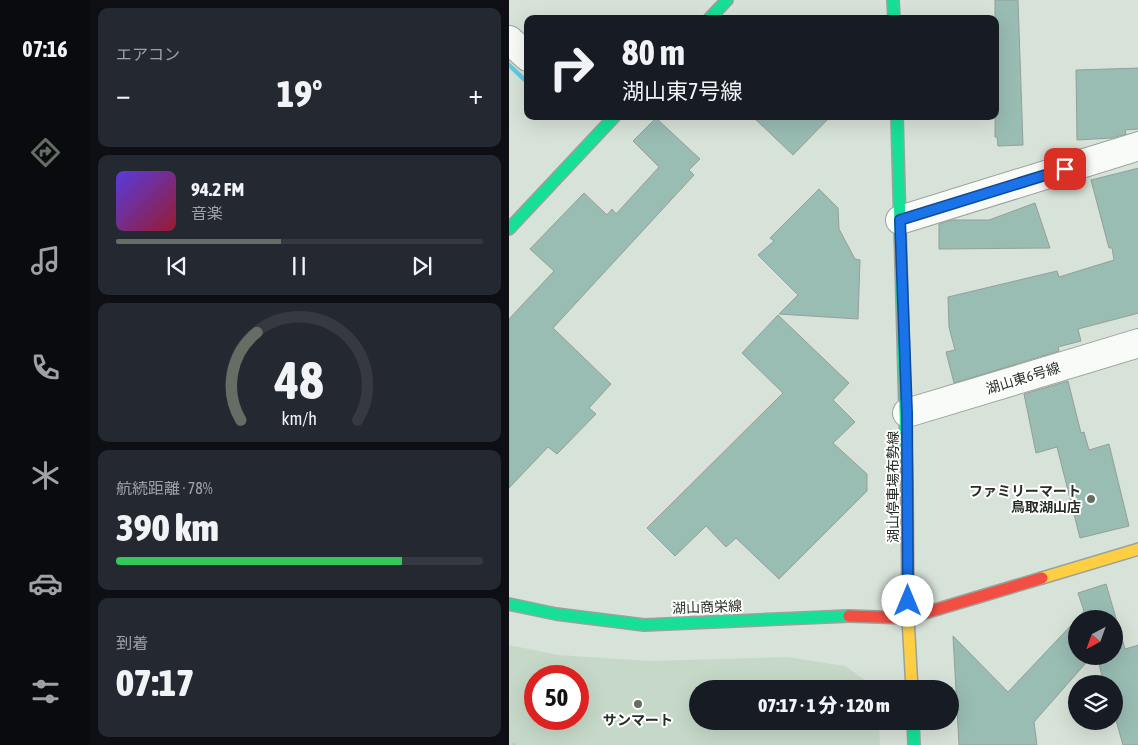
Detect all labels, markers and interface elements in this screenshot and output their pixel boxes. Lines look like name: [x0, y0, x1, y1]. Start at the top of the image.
text: 80 m: [622, 32, 685, 72]
icon: right: [539, 35, 604, 100]
text: 07:16: [22, 36, 68, 62]
text: エアコン: [116, 45, 180, 63]
text: 19°: [276, 72, 323, 115]
text: −: [116, 78, 131, 110]
text: +: [468, 78, 483, 110]
text: 湖山東7号線: [622, 78, 742, 104]
icon: directions: [28, 135, 63, 170]
pin: [1044, 148, 1086, 190]
icon: arrive: [1051, 155, 1079, 183]
text: 94.2 FM: [191, 178, 244, 200]
text: 音楽: [191, 204, 223, 222]
icon: music: [28, 243, 63, 278]
icon: previous: [163, 252, 191, 280]
icon: pause: [285, 252, 313, 280]
icon: next: [408, 252, 436, 280]
icon: phone: [28, 350, 63, 385]
text: 48: [274, 350, 324, 410]
street label: 湖山東6号線: [984, 359, 1062, 397]
text: km/h: [282, 408, 317, 429]
street label: 湖山停車場布勢線: [885, 431, 901, 543]
icon: climate: [28, 458, 63, 493]
text: 航続距離 · 78%: [116, 479, 213, 497]
place label: ファミリーマート 鳥取湖山店: [969, 483, 1081, 515]
marker: ファミリーマート 鳥取湖山店: [1085, 493, 1097, 505]
text: 390 km: [116, 506, 219, 549]
icon: car: [28, 566, 63, 601]
position arrow: [881, 574, 933, 626]
street label: 湖山商栄線: [672, 598, 742, 616]
north arrow: [1068, 610, 1123, 665]
map controls: [1068, 610, 1123, 730]
text: 到着: [116, 634, 148, 652]
text: 07:17: [116, 661, 194, 704]
speed limit sign: 50: [524, 665, 589, 730]
icon: filters: [28, 674, 63, 709]
button: layers: [1068, 675, 1123, 730]
text: 07:17 · 1 分 · 120 m: [758, 694, 890, 716]
marker: サンマート: [632, 698, 644, 710]
place label: サンマート: [603, 712, 673, 728]

